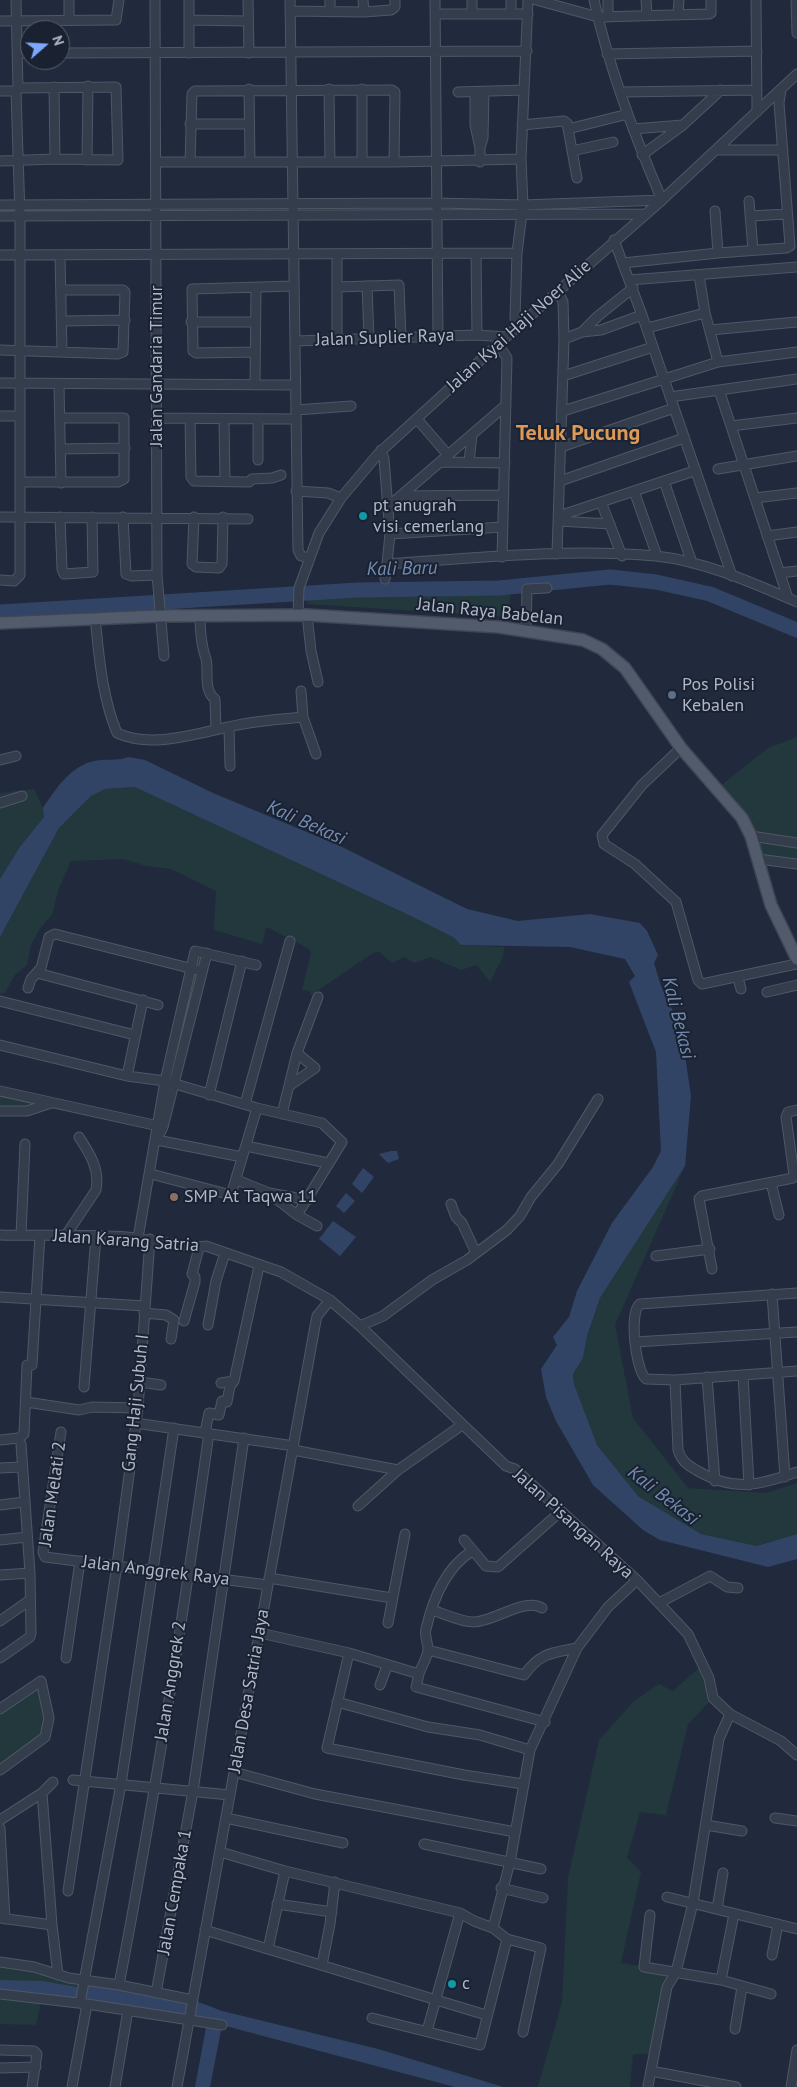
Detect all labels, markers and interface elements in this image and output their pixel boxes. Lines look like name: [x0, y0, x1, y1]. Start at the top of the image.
north arrow: [20, 20, 70, 70]
text: N: [48, 33, 68, 48]
street label: Jalan Kyai Haji Noer Alie: [442, 255, 596, 397]
street label: Jalan Gandaria Timur: [146, 285, 168, 447]
street label: Jalan Suplier Raya: [315, 325, 455, 351]
district label: Teluk Pucung: [516, 421, 640, 447]
place label: pt anugrah visi cemerlang: [373, 495, 484, 538]
marker: pt anugrah visi cemerlang: [357, 510, 369, 522]
water label: Kali Baru: [367, 557, 437, 581]
street label: Jalan Raya Babelan: [416, 594, 564, 630]
place label: Pos Polisi Kebalen: [682, 674, 755, 716]
marker: Pos Polisi Kebalen: [666, 689, 678, 701]
water label: Kali Bekasi: [263, 796, 349, 850]
water label: Kali Bekasi: [657, 974, 699, 1062]
place label: SMP At Taqwa 11: [184, 1186, 317, 1208]
marker: SMP At Taqwa 11: [168, 1191, 180, 1203]
street label: Jalan Karang Satria: [52, 1225, 200, 1257]
street label: Gang Haji Subuh I: [118, 1333, 154, 1473]
street label: Jalan Melati 2: [35, 1440, 71, 1548]
water label: Kali Bekasi: [623, 1461, 703, 1531]
street label: Jalan Pisangan Raya: [508, 1464, 638, 1584]
street label: Jalan Anggrek Raya: [81, 1551, 231, 1591]
street label: Jalan Desa Satria Jaya: [224, 1607, 274, 1775]
street label: Jalan Anggrek 2: [151, 1619, 191, 1743]
street label: Jalan Cempaka 1: [153, 1827, 197, 1957]
place label: c: [462, 1973, 470, 1995]
marker: c: [446, 1978, 458, 1990]

